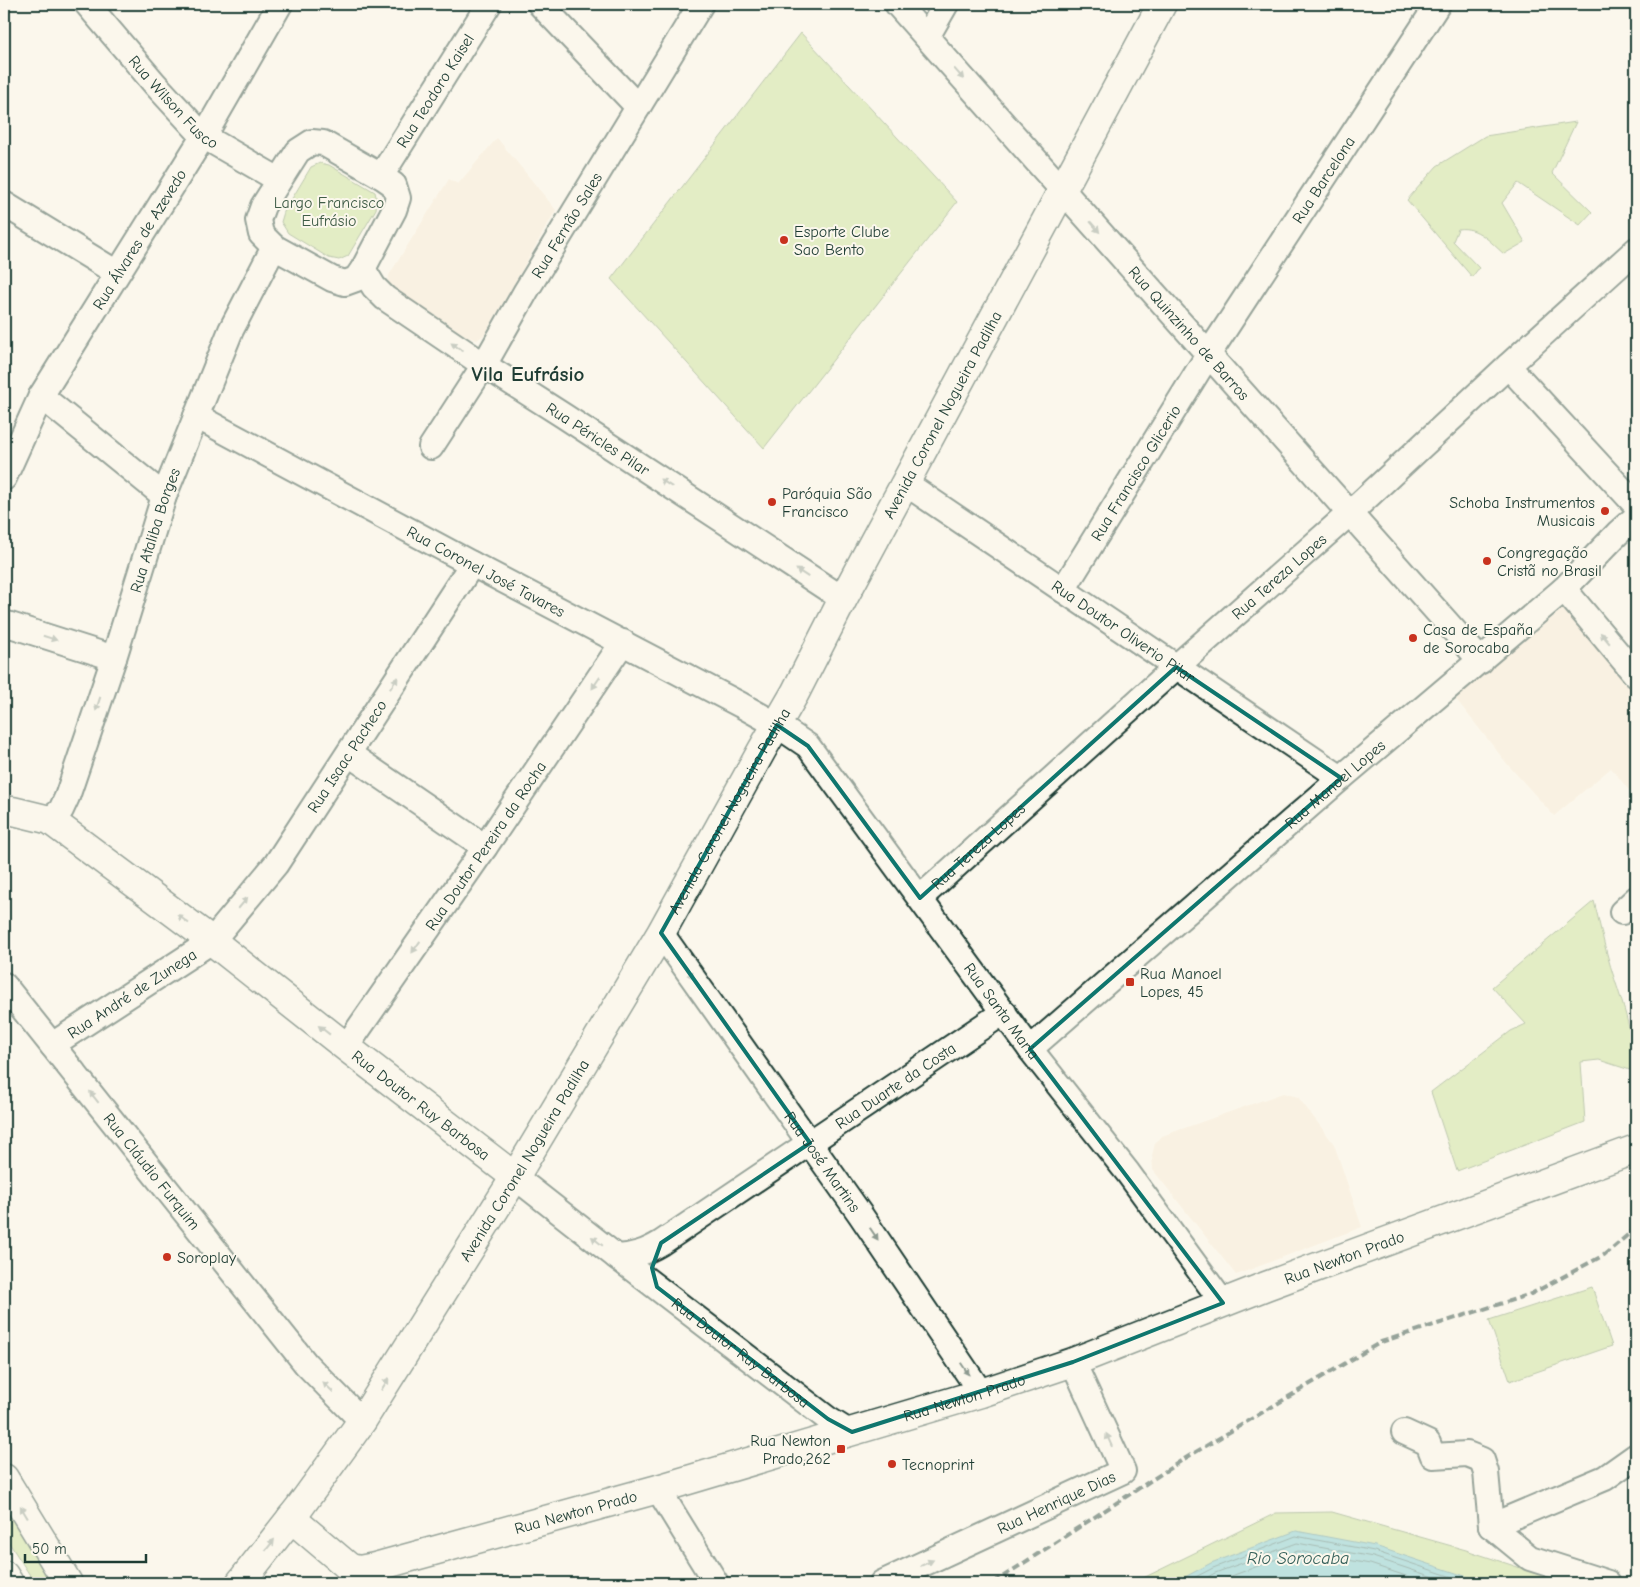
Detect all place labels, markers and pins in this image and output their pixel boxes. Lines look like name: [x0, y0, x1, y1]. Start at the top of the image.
place label: Esporte Clube Sao Bento: [794, 223, 889, 259]
marker: Esporte Clube Sao Bento: [778, 234, 790, 246]
place label: Paróquia São Francisco: [782, 485, 872, 521]
place label: Schoba Instrumentos Musicais: [1449, 494, 1595, 530]
marker: Paróquia São Francisco: [766, 496, 778, 508]
marker: Schoba Instrumentos Musicais: [1599, 505, 1611, 517]
place label: Congregação Cristã no Brasil: [1497, 544, 1602, 580]
marker: Congregação Cristã no Brasil: [1481, 555, 1493, 567]
place label: Casa de España de Sorocaba: [1423, 621, 1533, 657]
marker: Casa de España de Sorocaba: [1407, 632, 1419, 644]
place label: Rua Manoel Lopes, 45: [1140, 965, 1222, 1001]
marker: Rua Manoel Lopes, 45: [1124, 976, 1136, 988]
place label: Soroplay: [177, 1249, 237, 1267]
marker: Soroplay: [161, 1251, 173, 1263]
place label: Rua Newton Prado,262: [750, 1432, 831, 1468]
marker: Rua Newton Prado,262: [835, 1443, 847, 1455]
place label: Tecnoprint: [902, 1456, 974, 1474]
marker: Tecnoprint: [886, 1458, 898, 1470]

